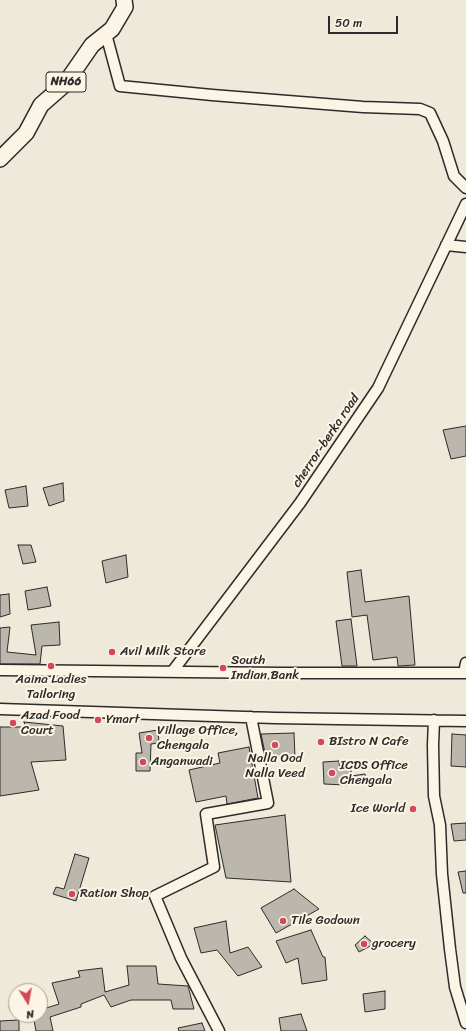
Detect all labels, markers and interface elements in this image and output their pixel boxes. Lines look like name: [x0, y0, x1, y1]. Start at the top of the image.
scale bar: [330, 8, 400, 34]
text: 50 m: [335, 12, 362, 34]
road number: NH66: [46, 72, 86, 92]
street label: cherror-berka road: [289, 391, 363, 491]
place label: Avil Milk Store: [120, 644, 206, 660]
marker: Avil Milk Store: [107, 647, 117, 657]
place label: South Indian Bank: [231, 653, 299, 684]
marker: Aaina Ladies Tailoring: [46, 661, 56, 671]
marker: South Indian Bank: [218, 663, 228, 673]
place label: Aaina Ladies Tailoring: [16, 672, 86, 703]
place label: Azad Food Court: [21, 708, 80, 739]
place label: Ymart: [106, 712, 140, 728]
marker: Ymart: [93, 715, 103, 725]
marker: Azad Food Court: [8, 718, 18, 728]
place label: Village Office, Chengala: [157, 723, 239, 754]
marker: Village Office, Chengala: [144, 733, 154, 743]
place label: BIstro N Cafe: [329, 734, 409, 750]
marker: BIstro N Cafe: [316, 737, 326, 747]
marker: Nalla Ood Nalla Veed: [270, 740, 280, 750]
place label: Nalla Ood Nalla Veed: [245, 751, 305, 782]
place label: Anganwadi: [151, 754, 213, 770]
marker: Anganwadi: [138, 757, 148, 767]
place label: ICDS Office Chengala: [340, 758, 408, 789]
marker: ICDS Office Chengala: [327, 768, 337, 778]
place label: Ice World: [351, 801, 405, 817]
marker: Ice World: [408, 804, 418, 814]
place label: Ration Shop: [80, 886, 149, 902]
marker: Ration Shop: [67, 889, 77, 899]
place label: Tile Godown: [291, 913, 360, 929]
marker: Tile Godown: [278, 916, 288, 926]
place label: grocery: [372, 936, 416, 952]
marker: grocery: [359, 939, 369, 949]
north arrow: [8, 983, 48, 1023]
text: N: [25, 1004, 36, 1024]

